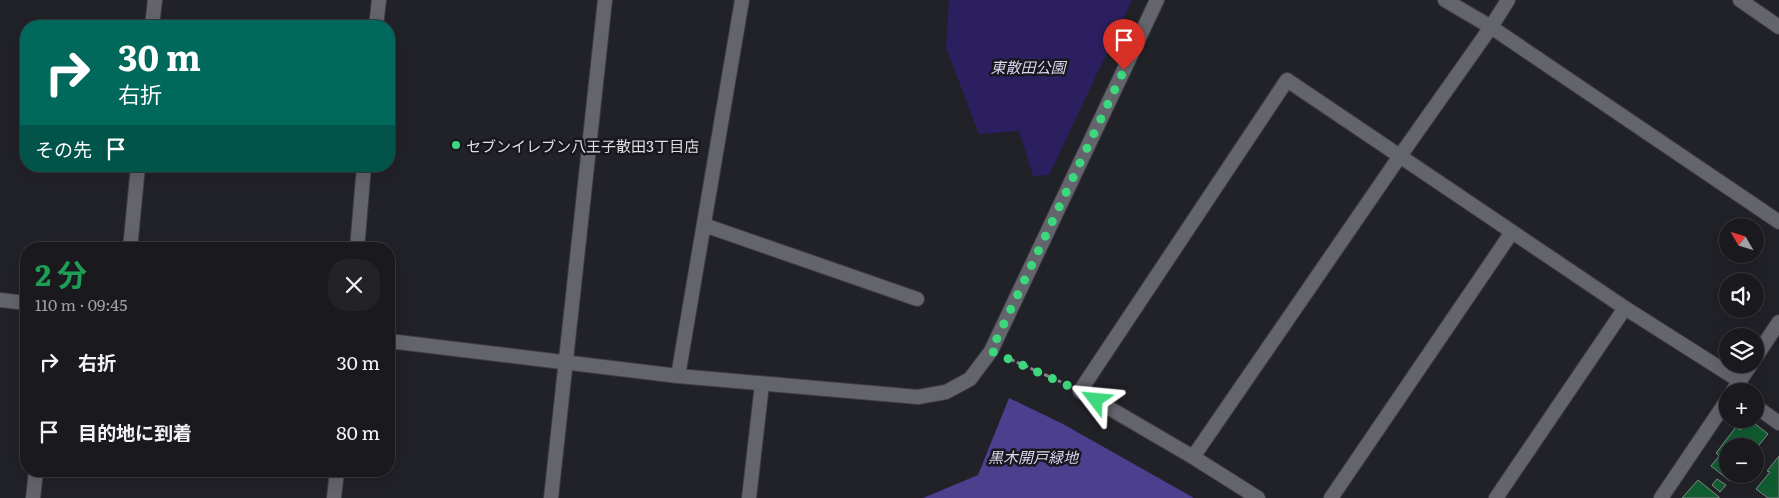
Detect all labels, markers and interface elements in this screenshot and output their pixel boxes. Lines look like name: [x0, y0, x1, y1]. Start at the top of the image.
pin: [1103, 19, 1145, 70]
icon: arrive: [1110, 26, 1138, 54]
text: 30 m: [118, 30, 201, 82]
icon: right: [35, 40, 100, 105]
park label: 東散田公園: [990, 55, 1067, 78]
text: 右折: [118, 77, 162, 110]
place label: セブンイレブン八王子散田3丁目店: [466, 134, 699, 157]
text: その先: [35, 135, 92, 163]
icon: arrive: [102, 135, 130, 163]
marker: セブンイレブン八王子散田3丁目店: [450, 139, 462, 151]
north arrow: [1719, 218, 1764, 262]
map controls: [1719, 218, 1764, 483]
text: 2 分: [35, 251, 87, 295]
button: close: [328, 259, 380, 311]
button: sound: [1719, 273, 1764, 318]
text: 110 m · 09:45: [35, 292, 127, 316]
button: layers: [1719, 328, 1764, 373]
icon: right: [35, 348, 63, 376]
text: 右折: [78, 348, 116, 376]
text: 30 m: [336, 348, 380, 376]
position arrow: [1069, 373, 1121, 425]
button: +: [1719, 383, 1764, 428]
icon: arrive: [35, 418, 63, 446]
text: 目的地に到着: [78, 418, 192, 446]
text: 80 m: [336, 418, 380, 446]
button: −: [1719, 438, 1764, 483]
park label: 黒木開戸緑地: [988, 445, 1080, 468]

